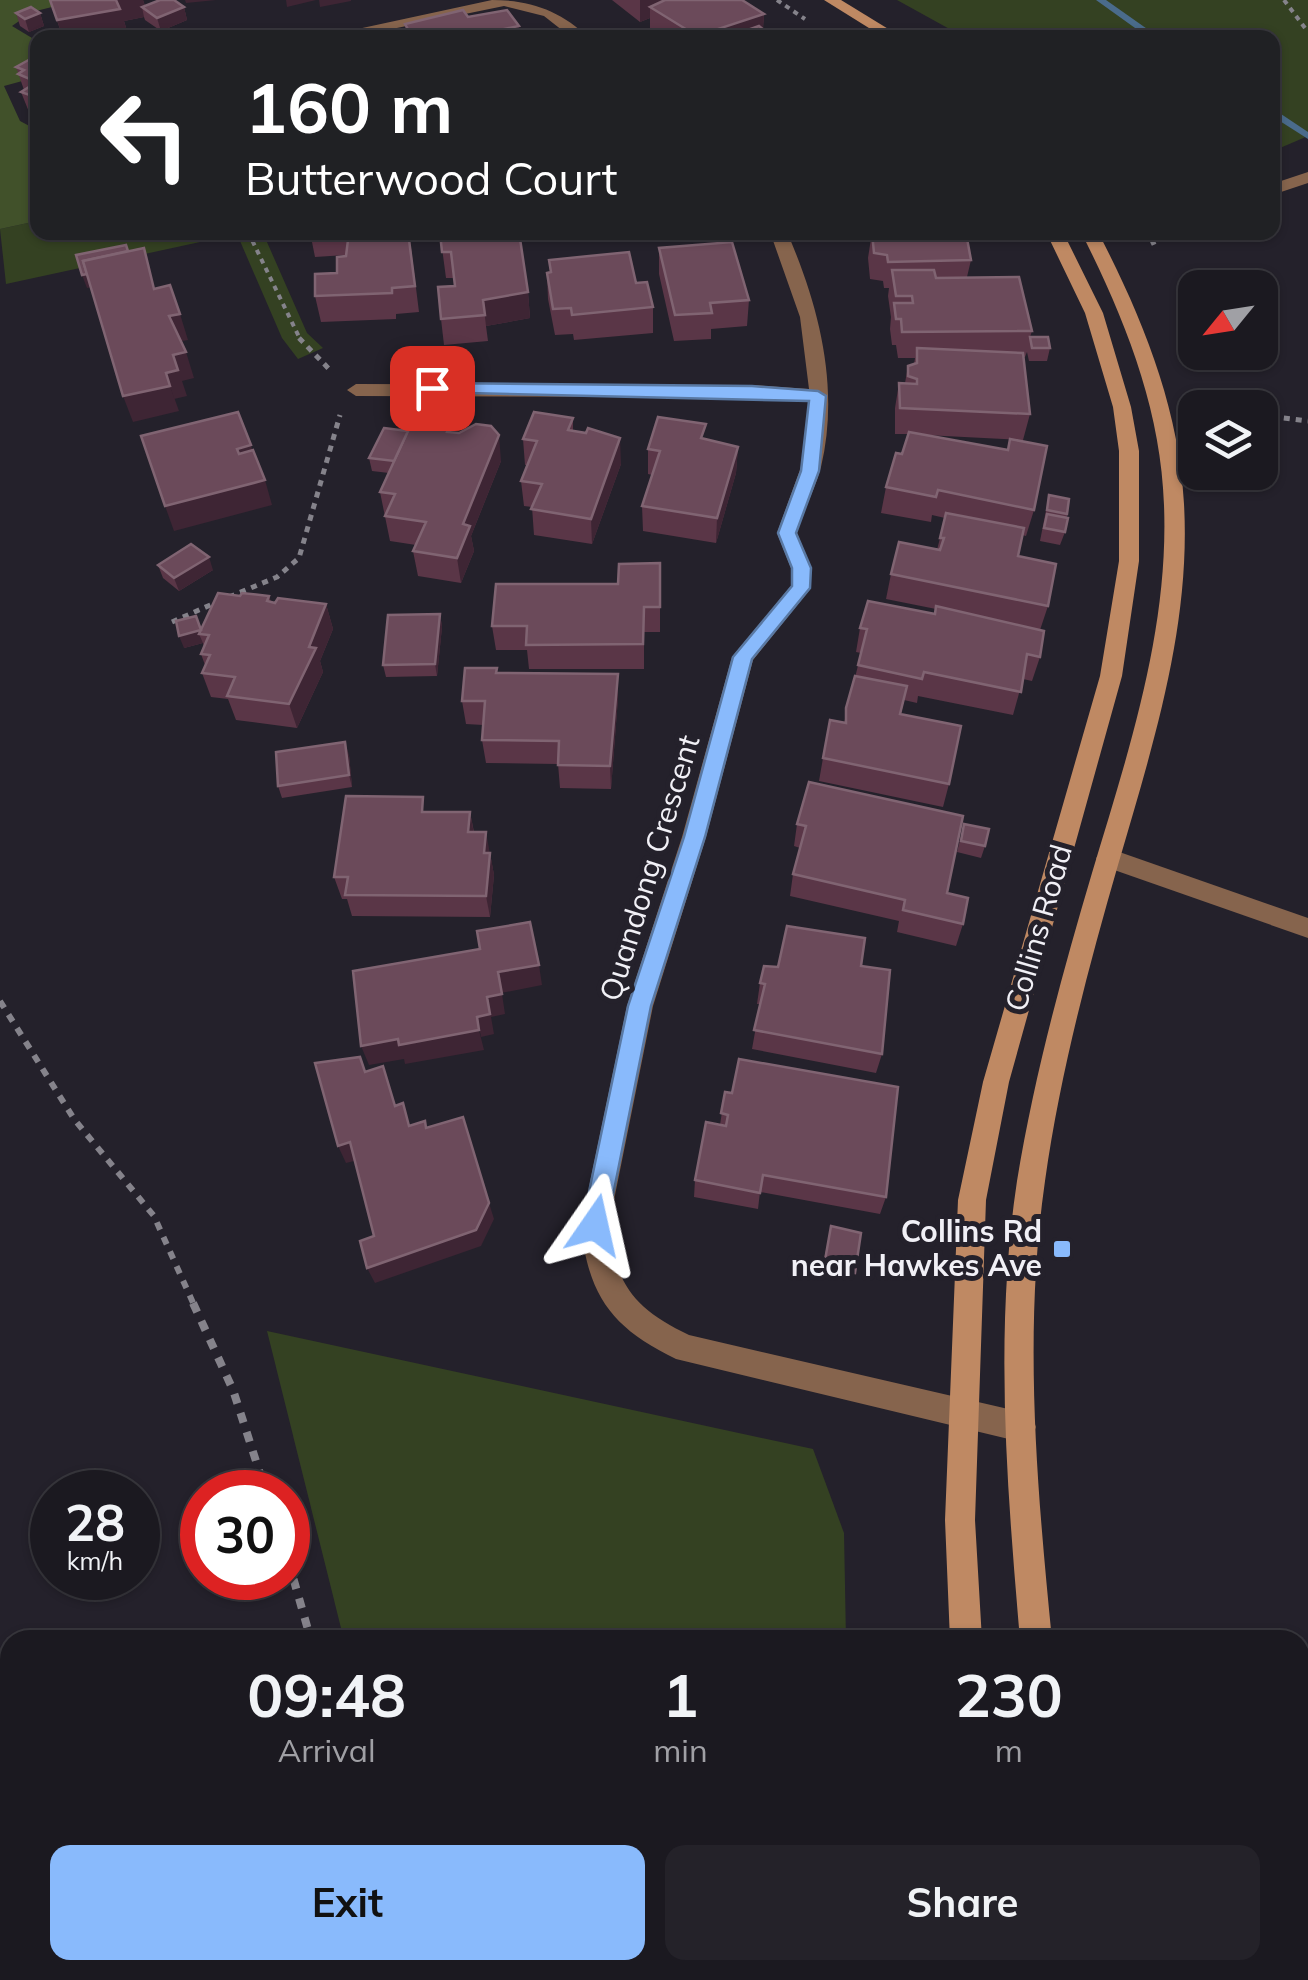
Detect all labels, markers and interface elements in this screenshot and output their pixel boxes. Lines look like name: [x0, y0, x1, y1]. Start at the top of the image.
text: 160 m: [245, 63, 453, 151]
icon: left: [80, 70, 210, 200]
text: Butterwood Court: [245, 150, 617, 206]
north arrow: [1178, 270, 1278, 370]
map controls: [1178, 270, 1278, 490]
pin: [390, 346, 475, 431]
icon: arrive: [405, 361, 460, 416]
button: layers: [1178, 390, 1278, 490]
street label: Quandong Crescent: [591, 730, 708, 1005]
street label: Collins Road: [996, 840, 1080, 1016]
position arrow: [543, 1173, 647, 1277]
place label: Collins Rd near Hawkes Ave: [791, 1212, 1042, 1284]
marker: Collins Rd near Hawkes Ave: [1051, 1238, 1073, 1260]
speed limit sign: 30: [180, 1470, 310, 1600]
text: 28: [65, 1491, 125, 1554]
text: km/h: [67, 1545, 123, 1576]
text: 09:48: [247, 1657, 406, 1732]
text: 1: [662, 1657, 698, 1732]
text: 230: [955, 1657, 1063, 1732]
text: Arrival: [278, 1730, 376, 1770]
text: min: [653, 1730, 708, 1770]
text: m: [995, 1730, 1023, 1770]
button: Exit: [50, 1845, 645, 1960]
button: Share: [665, 1845, 1260, 1960]

